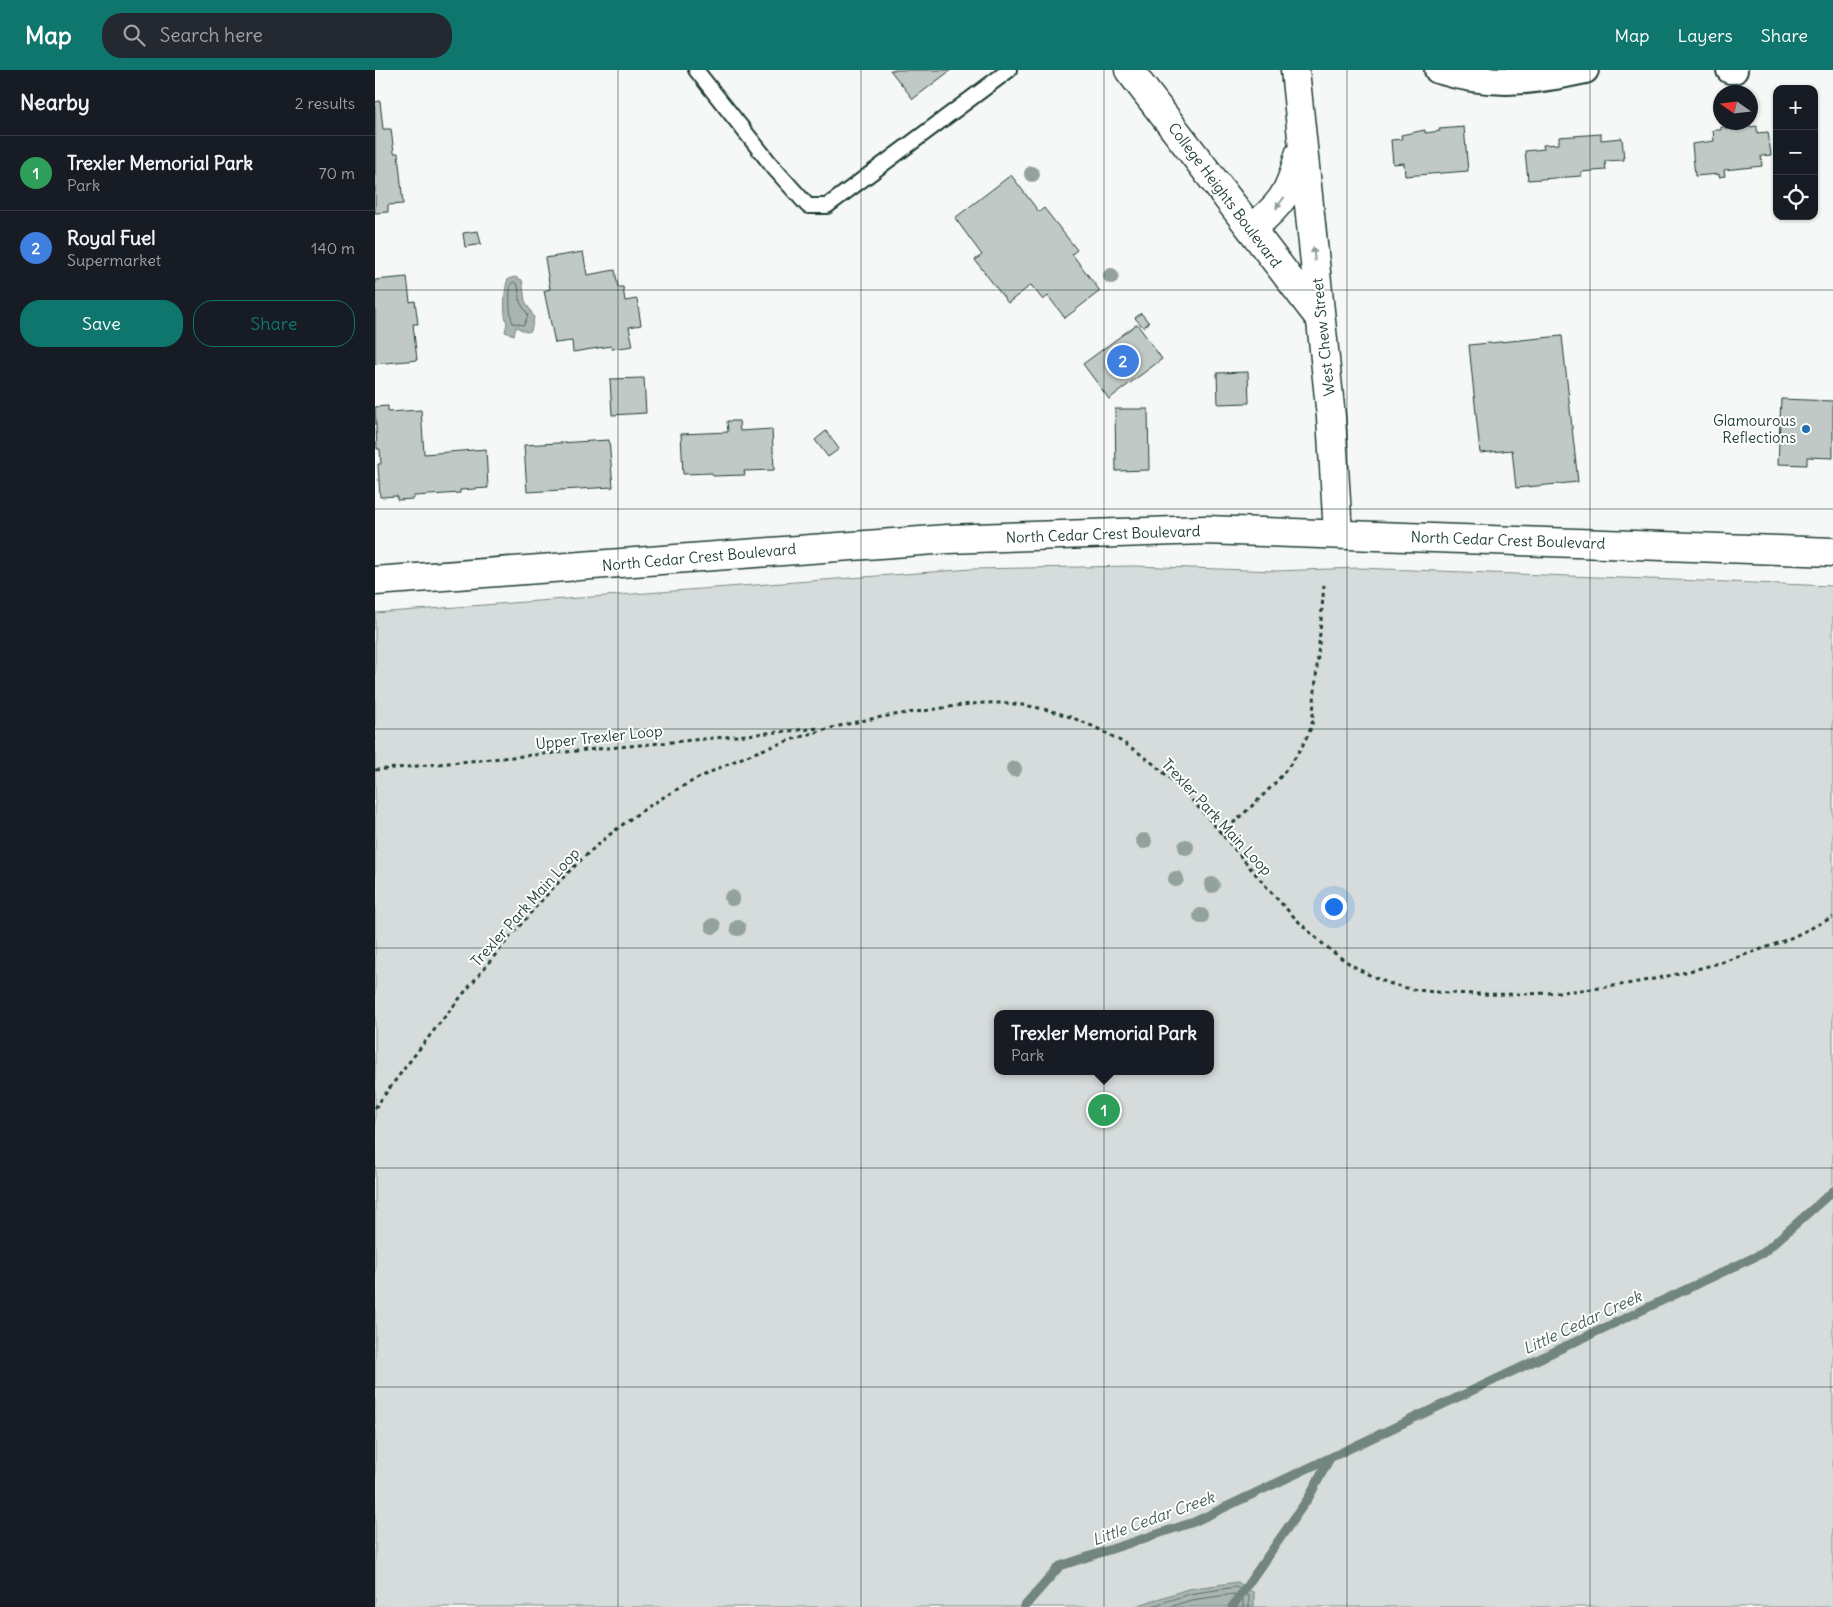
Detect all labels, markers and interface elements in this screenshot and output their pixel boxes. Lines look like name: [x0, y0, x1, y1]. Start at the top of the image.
search box: [102, 13, 452, 58]
text: Map: [25, 20, 72, 50]
icon: search: [120, 21, 148, 49]
text: Search here: [160, 23, 263, 47]
text: Map: [1614, 24, 1649, 47]
text: Layers: [1677, 24, 1733, 47]
text: Share: [1761, 24, 1808, 47]
north arrow: [1713, 85, 1758, 130]
map controls: [1773, 85, 1818, 220]
button: +: [1773, 85, 1818, 130]
text: Nearby: [20, 89, 90, 116]
text: 2 results: [295, 93, 355, 113]
street label: College Heights Boulevard: [1164, 119, 1286, 271]
button: −: [1773, 130, 1818, 175]
text: Trexler Memorial Park: [67, 151, 253, 175]
text: 1: [33, 163, 39, 183]
text: 70 m: [319, 163, 355, 183]
text: Park: [67, 175, 100, 195]
button: locate: [1773, 175, 1818, 220]
one-way arrow: [1275, 196, 1285, 210]
text: Royal Fuel: [67, 226, 156, 250]
text: 2: [32, 238, 40, 258]
text: 140 m: [311, 238, 355, 258]
one-way arrow: [1310, 246, 1318, 262]
text: Supermarket: [67, 250, 161, 270]
street label: West Chew Street: [1307, 277, 1339, 397]
button: Save: [20, 300, 183, 347]
button: Share: [193, 300, 355, 347]
pin: 2: [1107, 342, 1139, 380]
place label: Glamourous Reflections: [1713, 411, 1796, 447]
marker: Glamourous Reflections: [1800, 423, 1812, 435]
street label: North Cedar Crest Boulevard: [1005, 521, 1201, 547]
street label: North Cedar Crest Boulevard: [1410, 527, 1606, 553]
street label: North Cedar Crest Boulevard: [601, 539, 797, 575]
street label: Upper Trexler Loop: [535, 721, 663, 753]
street label: Trexler Park Main Loop: [1158, 754, 1276, 880]
street label: Trexler Park Main Loop: [467, 844, 583, 970]
your location: [1321, 894, 1347, 920]
popup: [994, 1010, 1214, 1075]
text: Trexler Memorial Park: [1011, 1021, 1197, 1045]
text: Park: [1011, 1045, 1044, 1065]
pin: 1: [1088, 1091, 1120, 1129]
water label: Little Cedar Creek: [1520, 1285, 1646, 1358]
water label: Little Cedar Creek: [1089, 1486, 1219, 1549]

